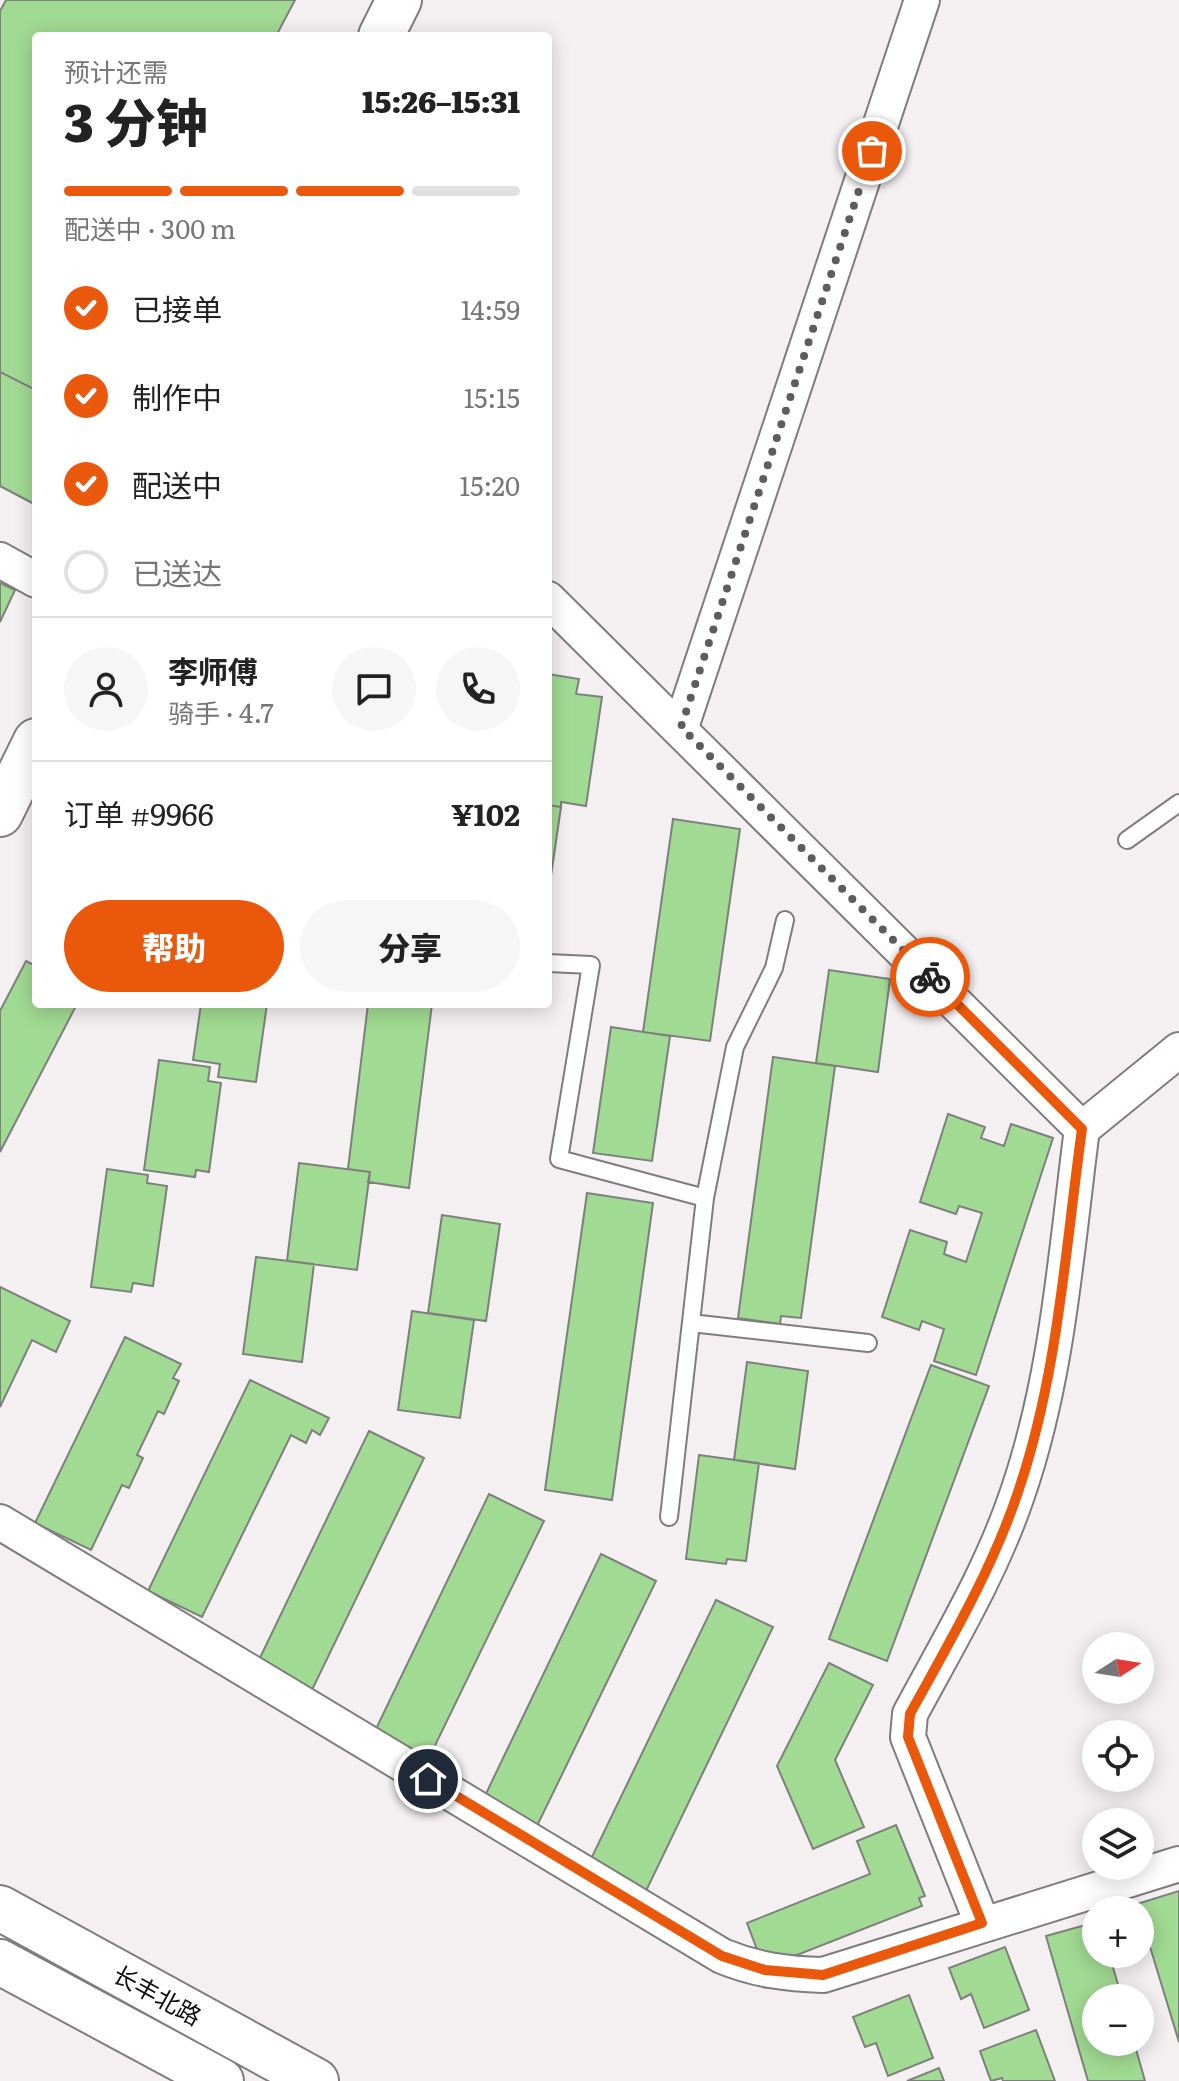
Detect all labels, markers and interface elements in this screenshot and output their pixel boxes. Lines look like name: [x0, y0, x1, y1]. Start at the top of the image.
text: 预计还需: [64, 51, 168, 90]
text: 15:26–15:31: [362, 78, 520, 122]
text: 3 分钟: [64, 81, 208, 158]
pin: [838, 117, 906, 185]
icon: bag: [850, 129, 894, 173]
text: 配送中 · 300 m: [64, 208, 236, 247]
icon: check: [64, 286, 108, 330]
text: 已接单: [132, 286, 222, 330]
text: 14:59: [461, 289, 520, 328]
icon: check: [64, 374, 108, 418]
text: 制作中: [132, 374, 222, 418]
text: 15:15: [464, 377, 520, 416]
icon: check: [64, 462, 108, 506]
text: 配送中: [132, 462, 222, 506]
text: 15:20: [460, 465, 520, 504]
text: 已送达: [132, 550, 222, 594]
button: person: [64, 647, 148, 731]
button: chat: [332, 647, 416, 731]
button: phone: [436, 647, 520, 731]
text: 李师傅: [168, 648, 258, 692]
text: 骑手 · 4.7: [168, 692, 274, 731]
text: 订单 #9966: [64, 791, 214, 835]
text: ¥102: [451, 791, 520, 835]
button: 帮助: [64, 900, 284, 992]
button: 分享: [300, 900, 520, 992]
courier: [890, 937, 970, 1017]
icon: bike: [908, 955, 952, 999]
north arrow: [1082, 1632, 1154, 1704]
map controls: [1082, 1632, 1154, 2056]
button: locate: [1082, 1720, 1154, 1792]
pin: [394, 1745, 462, 1813]
icon: home: [406, 1757, 450, 1801]
button: layers: [1082, 1808, 1154, 1880]
button: +: [1082, 1896, 1154, 1968]
street label: 长丰北路: [108, 1955, 208, 2033]
button: −: [1082, 1984, 1154, 2056]

